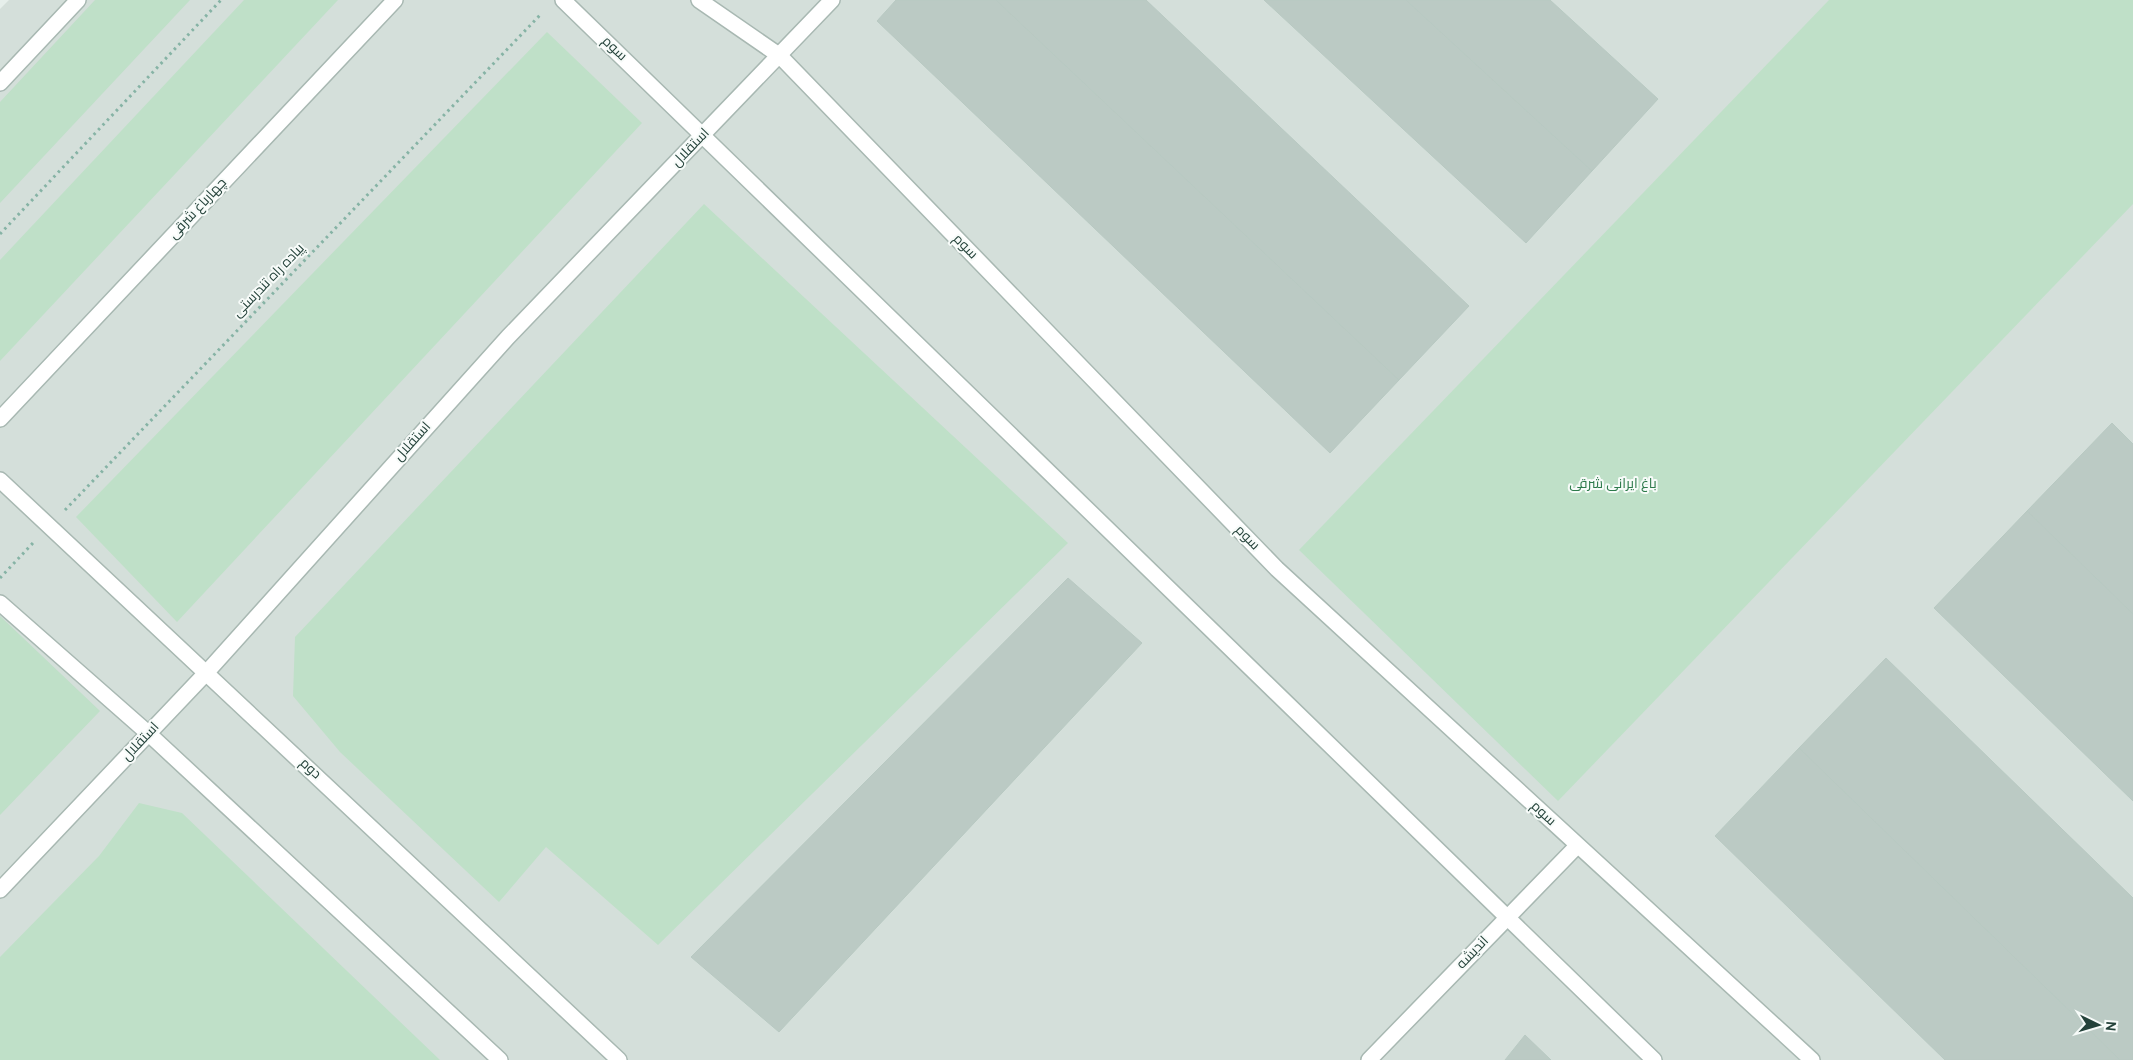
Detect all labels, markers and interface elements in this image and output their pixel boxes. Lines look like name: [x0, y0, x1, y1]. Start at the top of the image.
street label: سوم: [598, 33, 630, 65]
street label: استقلال: [669, 125, 713, 171]
street label: چهارباغ شرقی: [165, 175, 231, 243]
street label: سوم: [949, 231, 981, 263]
street label: پیاده راه تندرستی: [229, 240, 309, 322]
street label: استقلال: [391, 419, 435, 465]
park label: باغ ایرانی شرقی: [1569, 476, 1657, 493]
street label: سوم: [1231, 522, 1263, 554]
street label: استقلال: [119, 719, 163, 765]
street label: دوم: [296, 755, 324, 783]
street label: سوم: [1527, 798, 1559, 830]
street label: اندیشه: [1453, 933, 1493, 973]
north arrow: [2073, 1000, 2123, 1050]
text: N: [2101, 1020, 2118, 1032]

